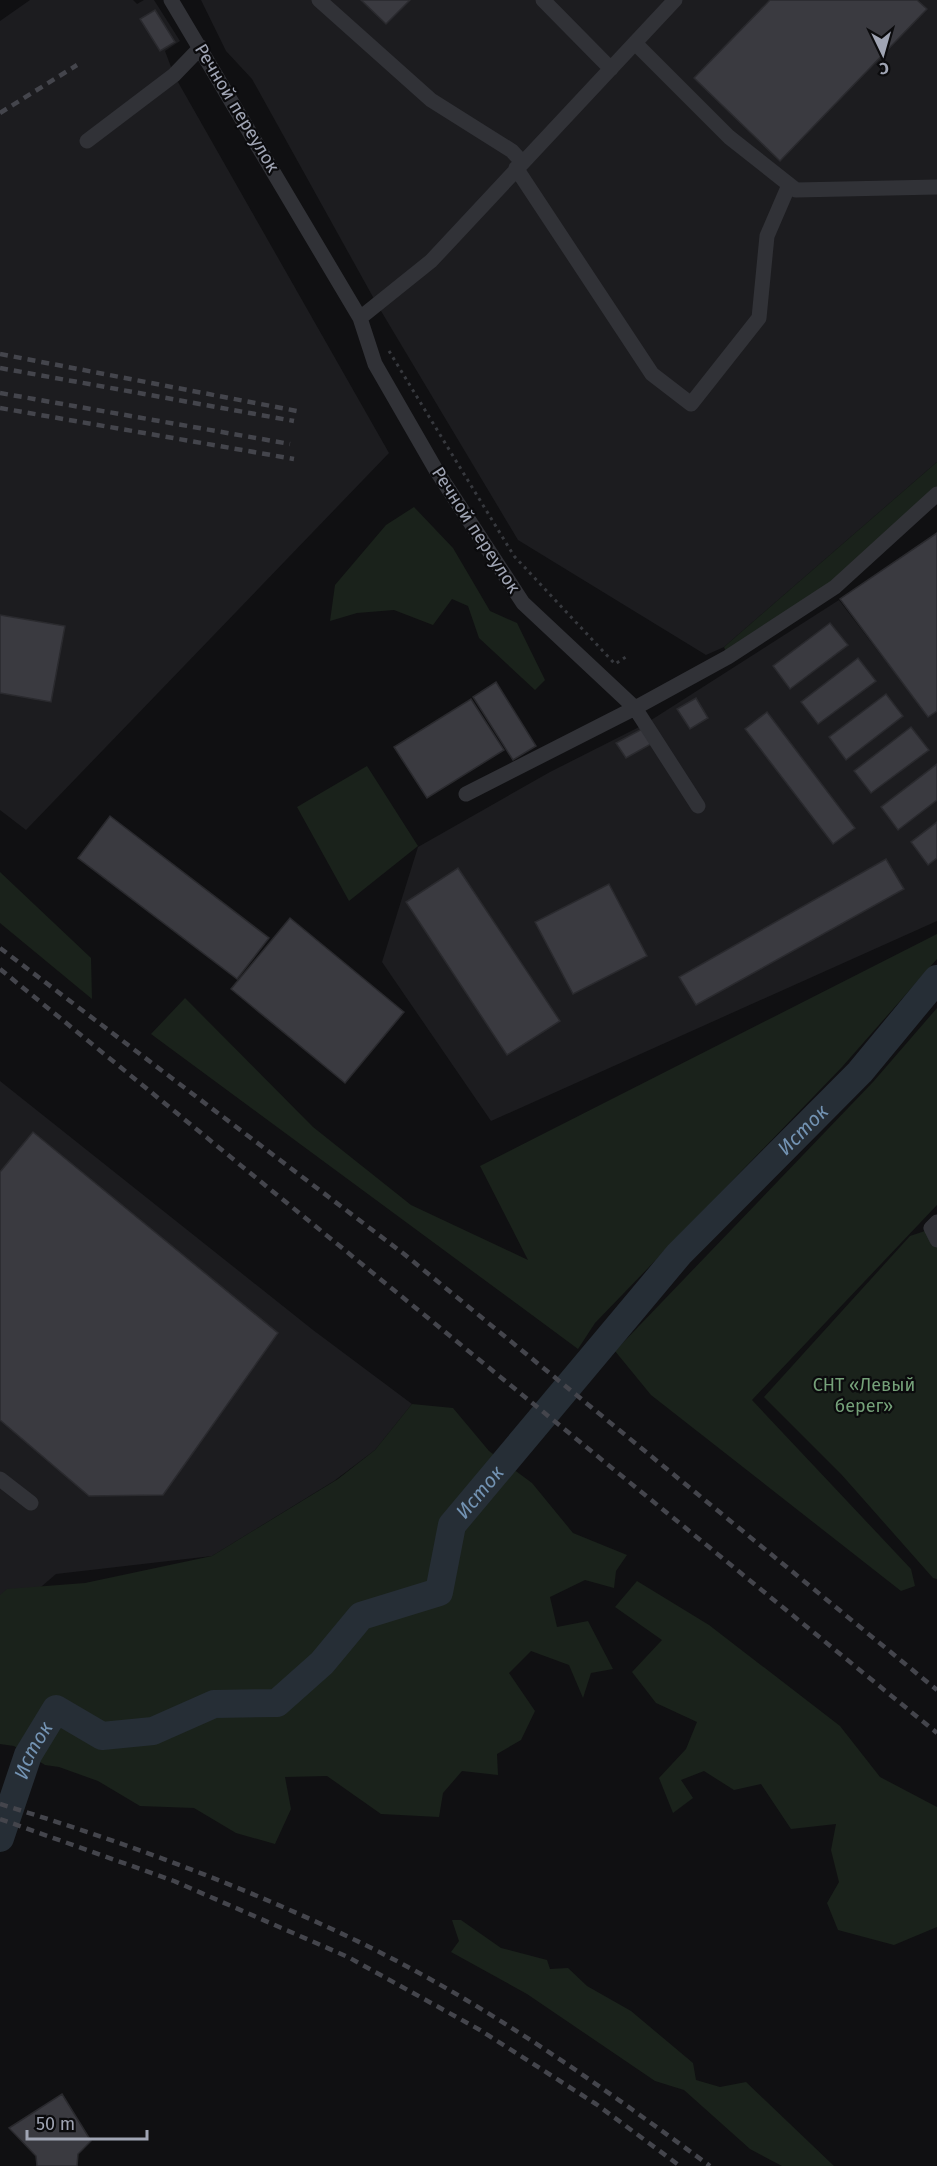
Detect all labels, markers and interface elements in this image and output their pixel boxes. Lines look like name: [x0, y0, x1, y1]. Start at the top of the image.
north arrow: [853, 24, 913, 84]
street label: Речной переулок: [190, 40, 284, 177]
text: С: [878, 59, 890, 78]
street label: Речной переулок: [427, 463, 525, 598]
water label: Исток: [772, 1099, 833, 1160]
park label: СНТ «Левый берег»: [813, 1374, 915, 1417]
water label: Исток: [451, 1460, 509, 1524]
water label: Исток: [9, 1716, 58, 1782]
scale bar: [27, 2103, 147, 2141]
text: 50 m: [36, 2113, 75, 2135]

